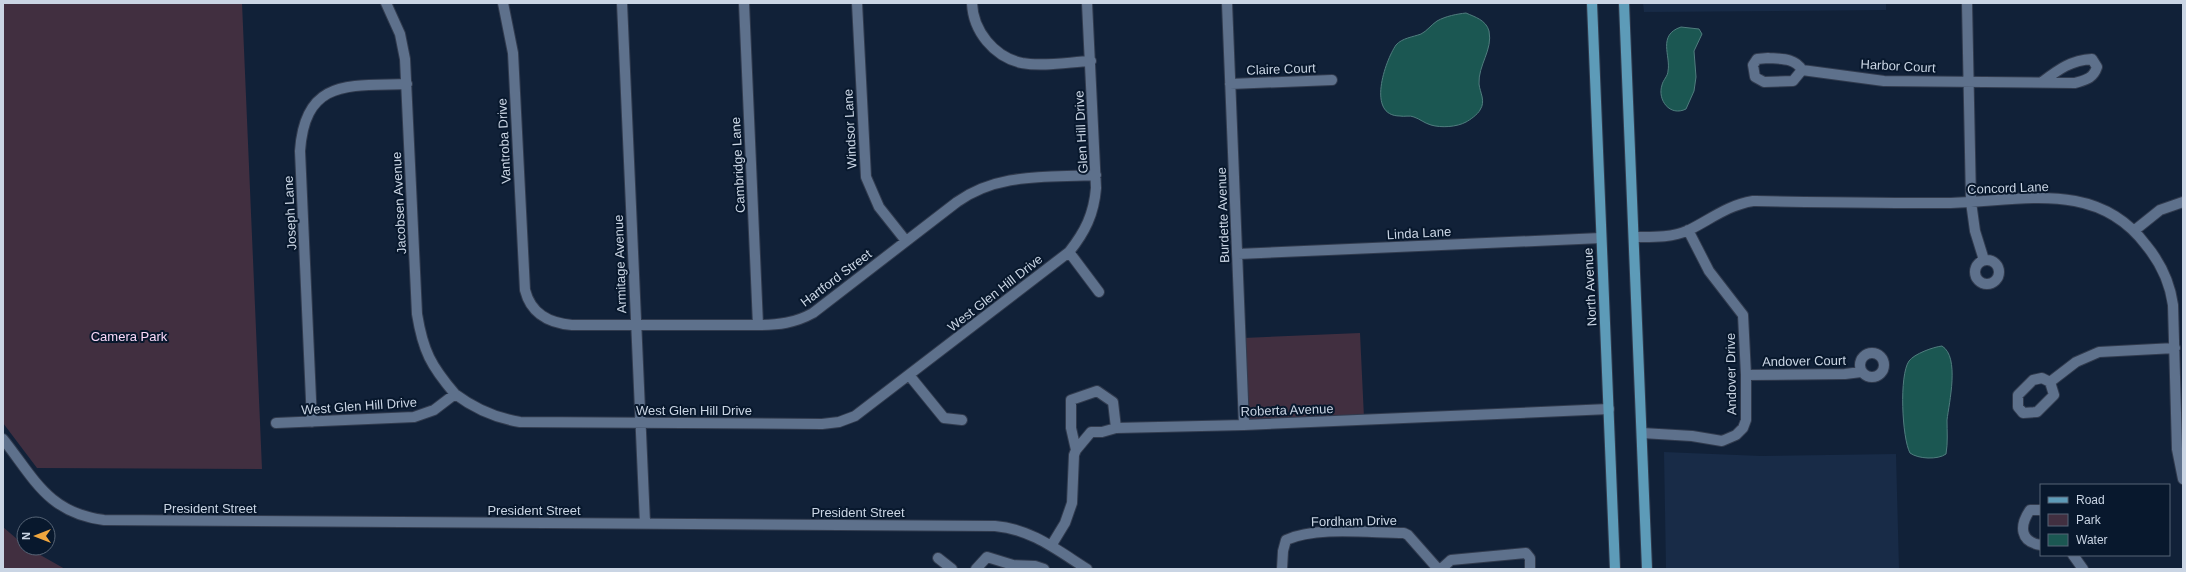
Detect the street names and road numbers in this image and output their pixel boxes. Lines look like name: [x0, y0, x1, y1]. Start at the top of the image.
street label: Harbor Court: [1860, 57, 1936, 75]
street label: Claire Court: [1246, 60, 1316, 78]
street label: Windsor Lane: [840, 89, 860, 169]
street label: Glen Hill Drive: [1071, 90, 1091, 174]
street label: Vantroba Drive: [494, 98, 514, 184]
street label: Cambridge Lane: [728, 117, 748, 213]
street label: Jacobsen Avenue: [389, 151, 409, 255]
street label: Burdette Avenue: [1214, 167, 1232, 263]
street label: Joseph Lane: [281, 175, 299, 251]
street label: Concord Lane: [1967, 179, 2049, 197]
street label: Armitage Avenue: [611, 214, 629, 314]
street label: Linda Lane: [1386, 224, 1452, 242]
street label: Hartford Street: [797, 246, 875, 310]
street label: North Avenue: [1580, 247, 1600, 327]
street label: West Glen Hill Drive: [945, 251, 1045, 335]
street label: Andover Drive: [1723, 333, 1739, 415]
street label: Andover Court: [1762, 353, 1846, 369]
street label: West Glen Hill Drive: [301, 394, 417, 418]
street label: Roberta Avenue: [1240, 401, 1334, 419]
street label: West Glen Hill Drive: [636, 403, 752, 418]
street label: President Street: [163, 501, 257, 516]
street label: President Street: [487, 503, 581, 518]
street label: President Street: [811, 505, 905, 520]
street label: Fordham Drive: [1311, 513, 1397, 529]

